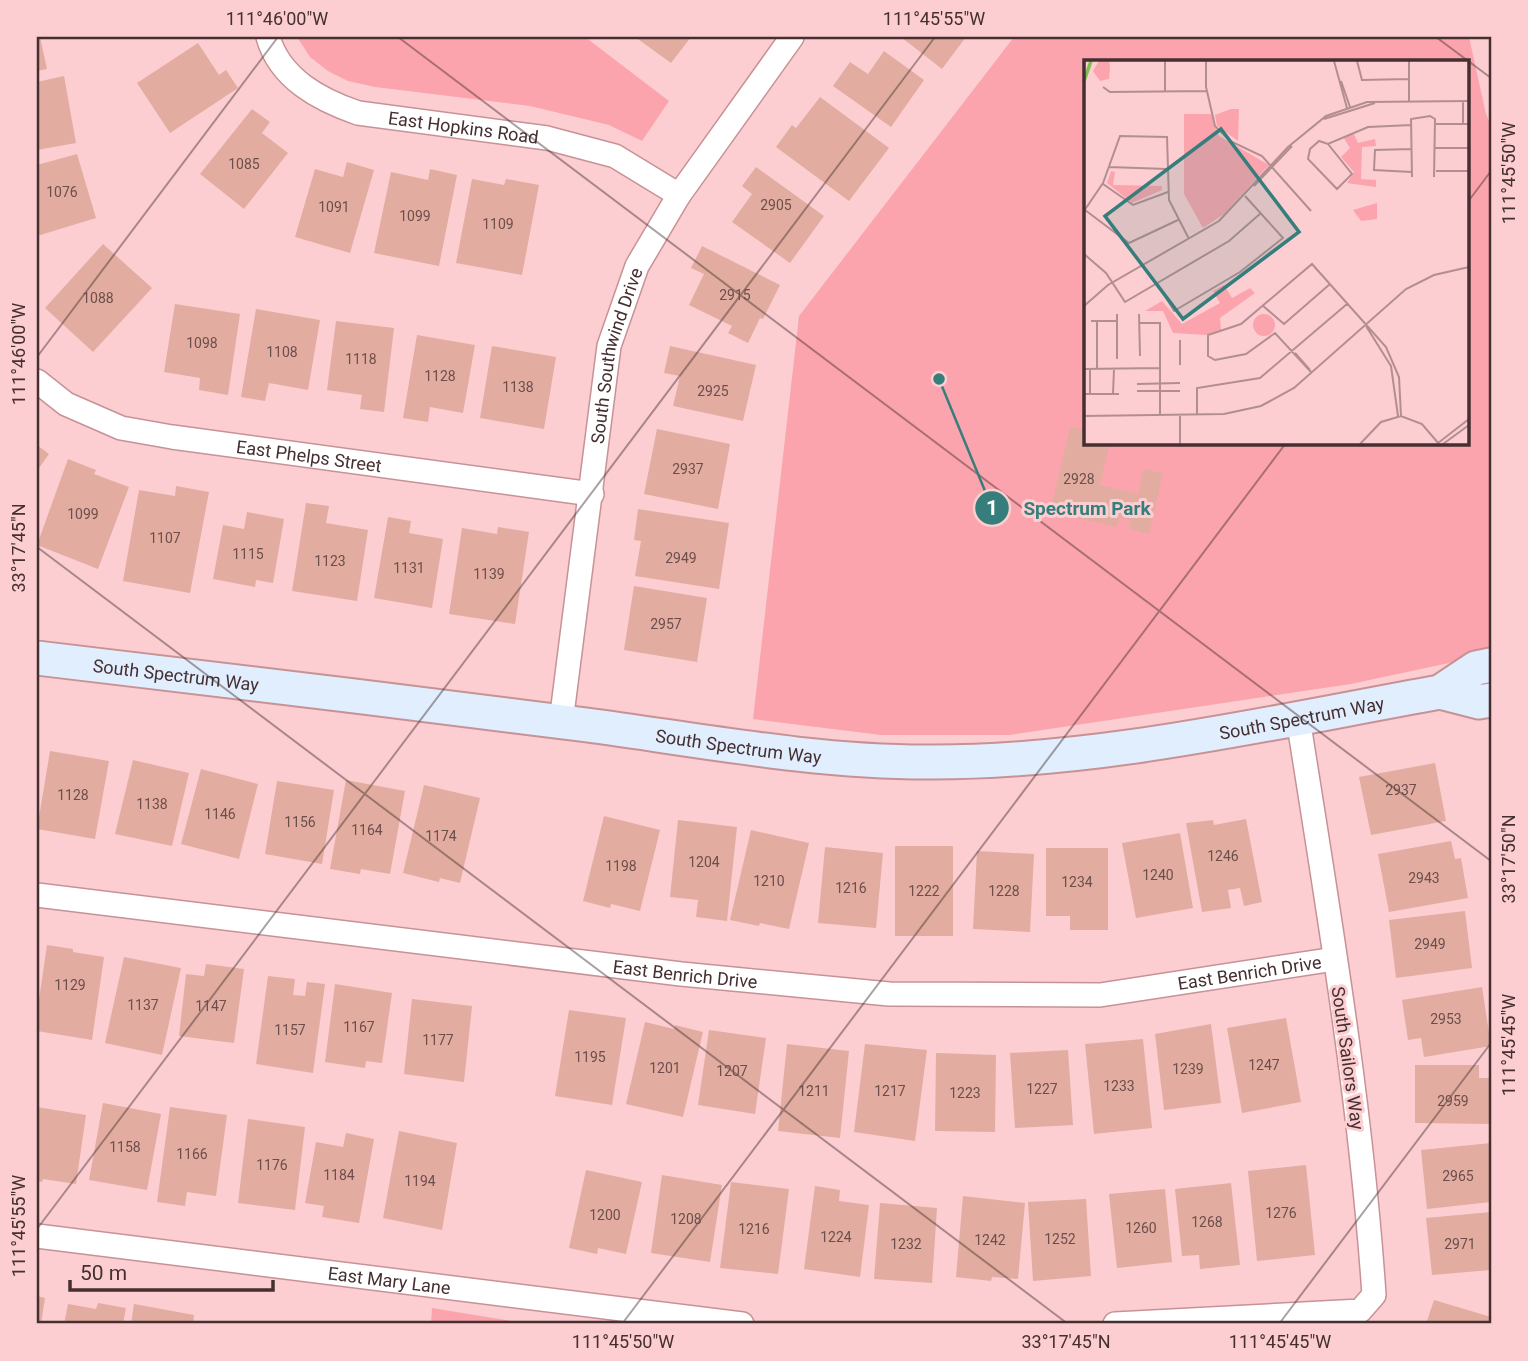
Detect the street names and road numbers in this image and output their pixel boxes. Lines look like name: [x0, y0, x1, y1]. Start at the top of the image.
street label: East Hopkins Road: [387, 107, 540, 147]
street label: South Southwind Drive: [586, 265, 646, 445]
street label: East Phelps Street: [235, 435, 383, 476]
street label: South Spectrum Way: [92, 654, 261, 695]
street label: South Spectrum Way: [1217, 692, 1386, 743]
street label: South Spectrum Way: [654, 724, 823, 767]
street label: East Benrich Drive: [1176, 951, 1323, 993]
street label: East Benrich Drive: [612, 955, 758, 992]
street label: South Sailors Way: [1328, 985, 1369, 1131]
street label: East Mary Lane: [327, 1262, 452, 1298]

